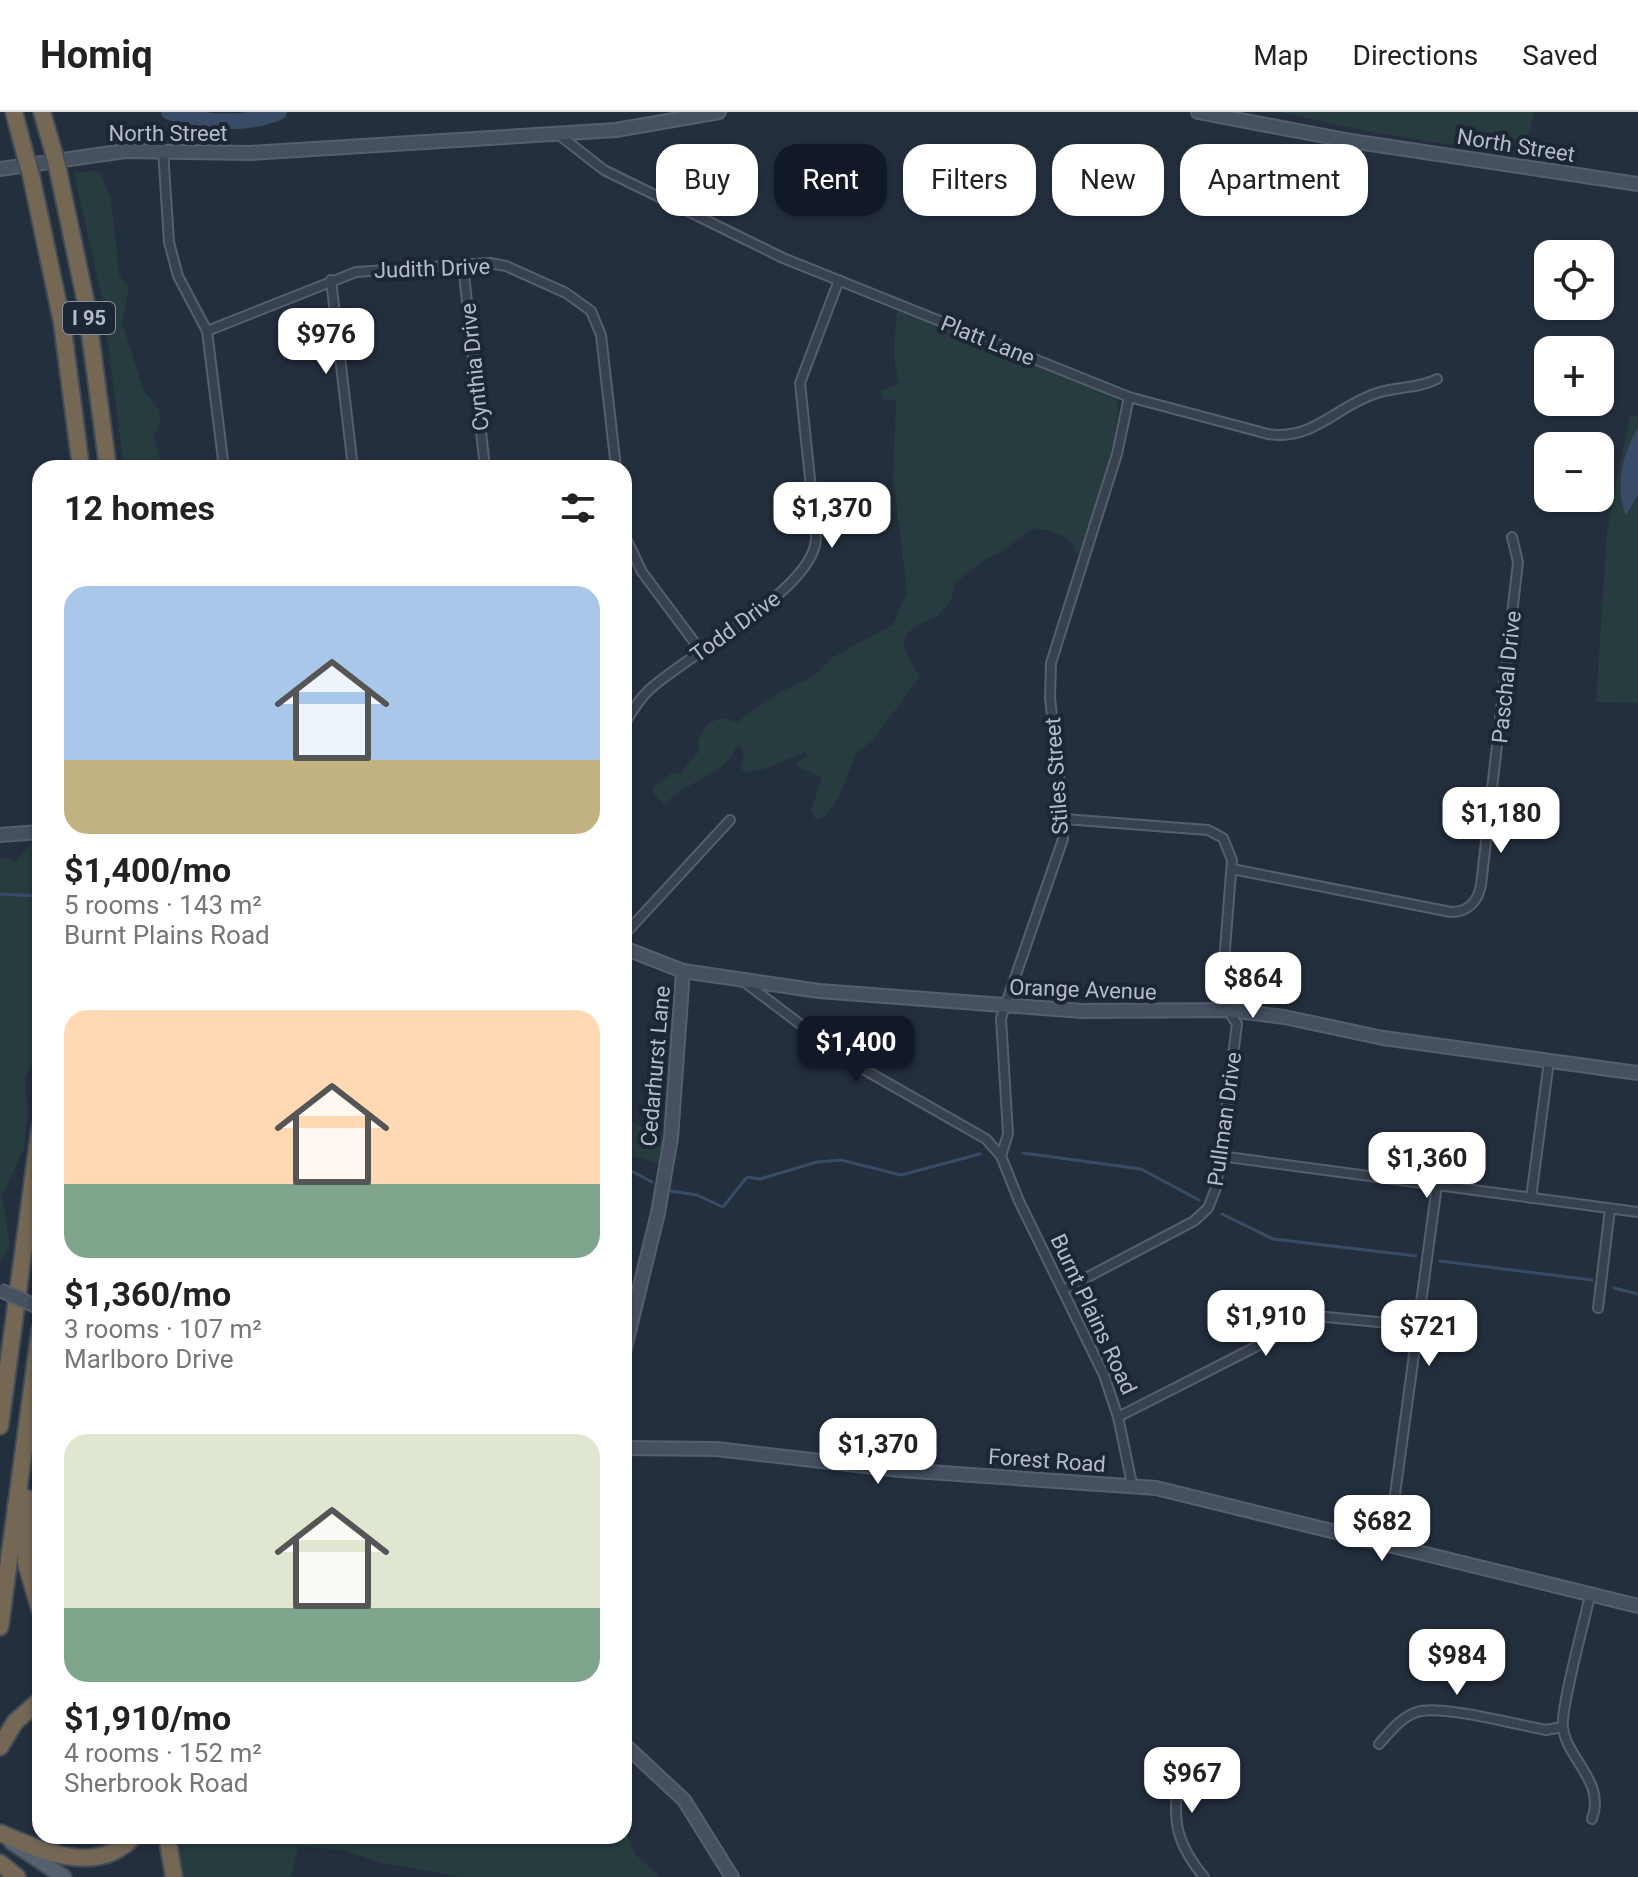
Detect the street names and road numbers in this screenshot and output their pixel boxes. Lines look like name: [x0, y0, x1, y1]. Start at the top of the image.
street label: North Street: [108, 121, 228, 146]
street label: North Street: [1455, 124, 1577, 167]
street label: Judith Drive: [373, 254, 491, 283]
road number: I 95: [63, 302, 115, 334]
street label: Cynthia Drive: [455, 302, 494, 432]
street label: Platt Lane: [937, 310, 1038, 371]
street label: Todd Drive: [686, 586, 785, 667]
street label: Paschal Drive: [1487, 610, 1526, 744]
street label: Stiles Street: [1040, 716, 1073, 835]
street label: Orange Avenue: [1009, 974, 1157, 1005]
street label: Cedarhurst Lane: [636, 985, 675, 1147]
street label: Pullman Drive: [1203, 1050, 1246, 1188]
street label: Burnt Plains Road: [1045, 1230, 1142, 1398]
street label: Forest Road: [987, 1444, 1107, 1477]

